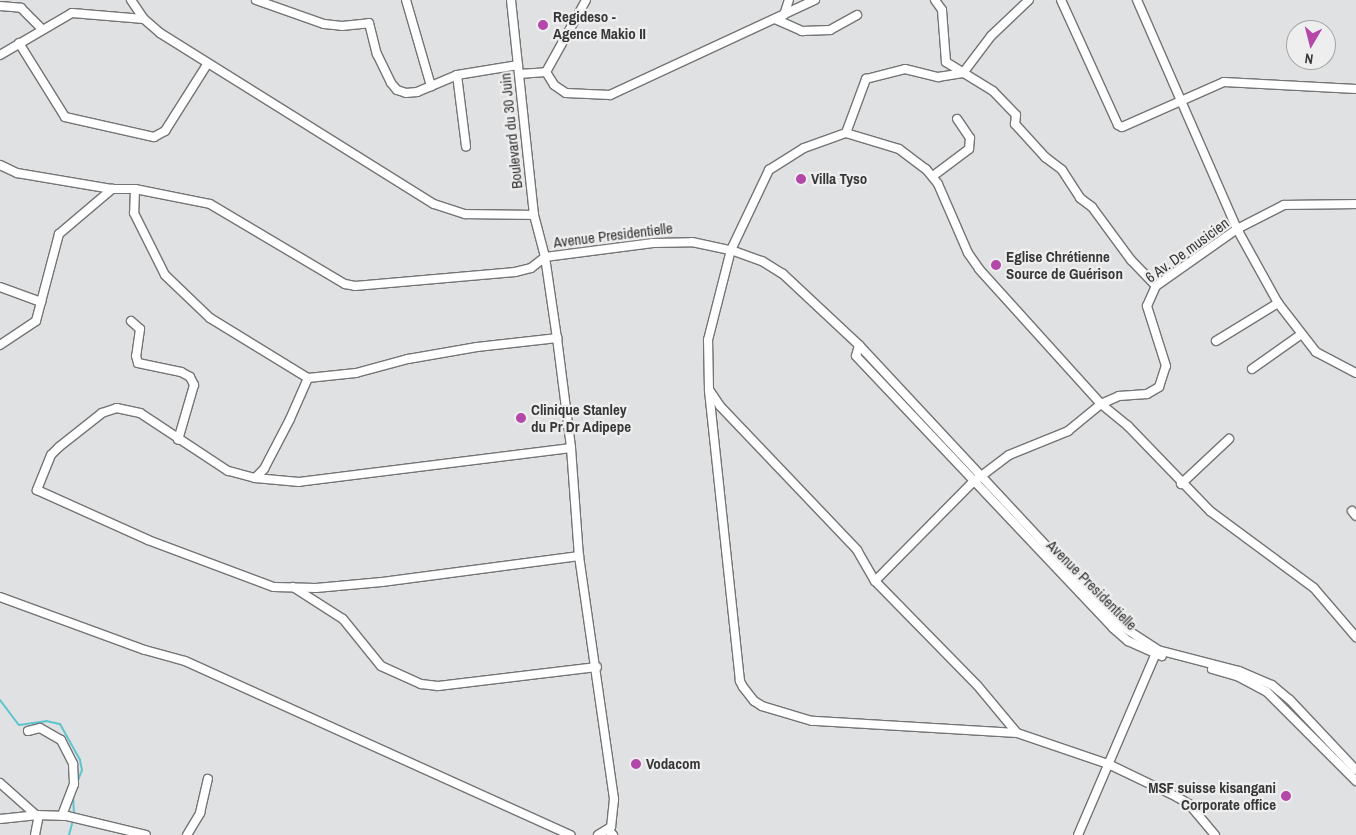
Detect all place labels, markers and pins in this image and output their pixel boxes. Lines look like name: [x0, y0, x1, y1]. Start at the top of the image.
place label: Regideso - Agence Makio II: [553, 7, 646, 42]
marker: Regideso - Agence Makio II: [537, 19, 549, 31]
place label: Villa Tyso: [811, 170, 867, 188]
marker: Villa Tyso: [795, 173, 807, 185]
place label: Eglise Chrétienne Source de Guérison: [1006, 247, 1123, 282]
marker: Eglise Chrétienne Source de Guérison: [990, 259, 1002, 271]
place label: Clinique Stanley du Pr Dr Adipepe: [531, 400, 631, 435]
marker: Clinique Stanley du Pr Dr Adipepe: [515, 412, 527, 424]
place label: Vodacom: [646, 755, 700, 773]
marker: Vodacom: [630, 758, 642, 770]
place label: MSF suisse kisangani Corporate office: [1148, 778, 1276, 813]
marker: MSF suisse kisangani Corporate office: [1280, 790, 1292, 802]

